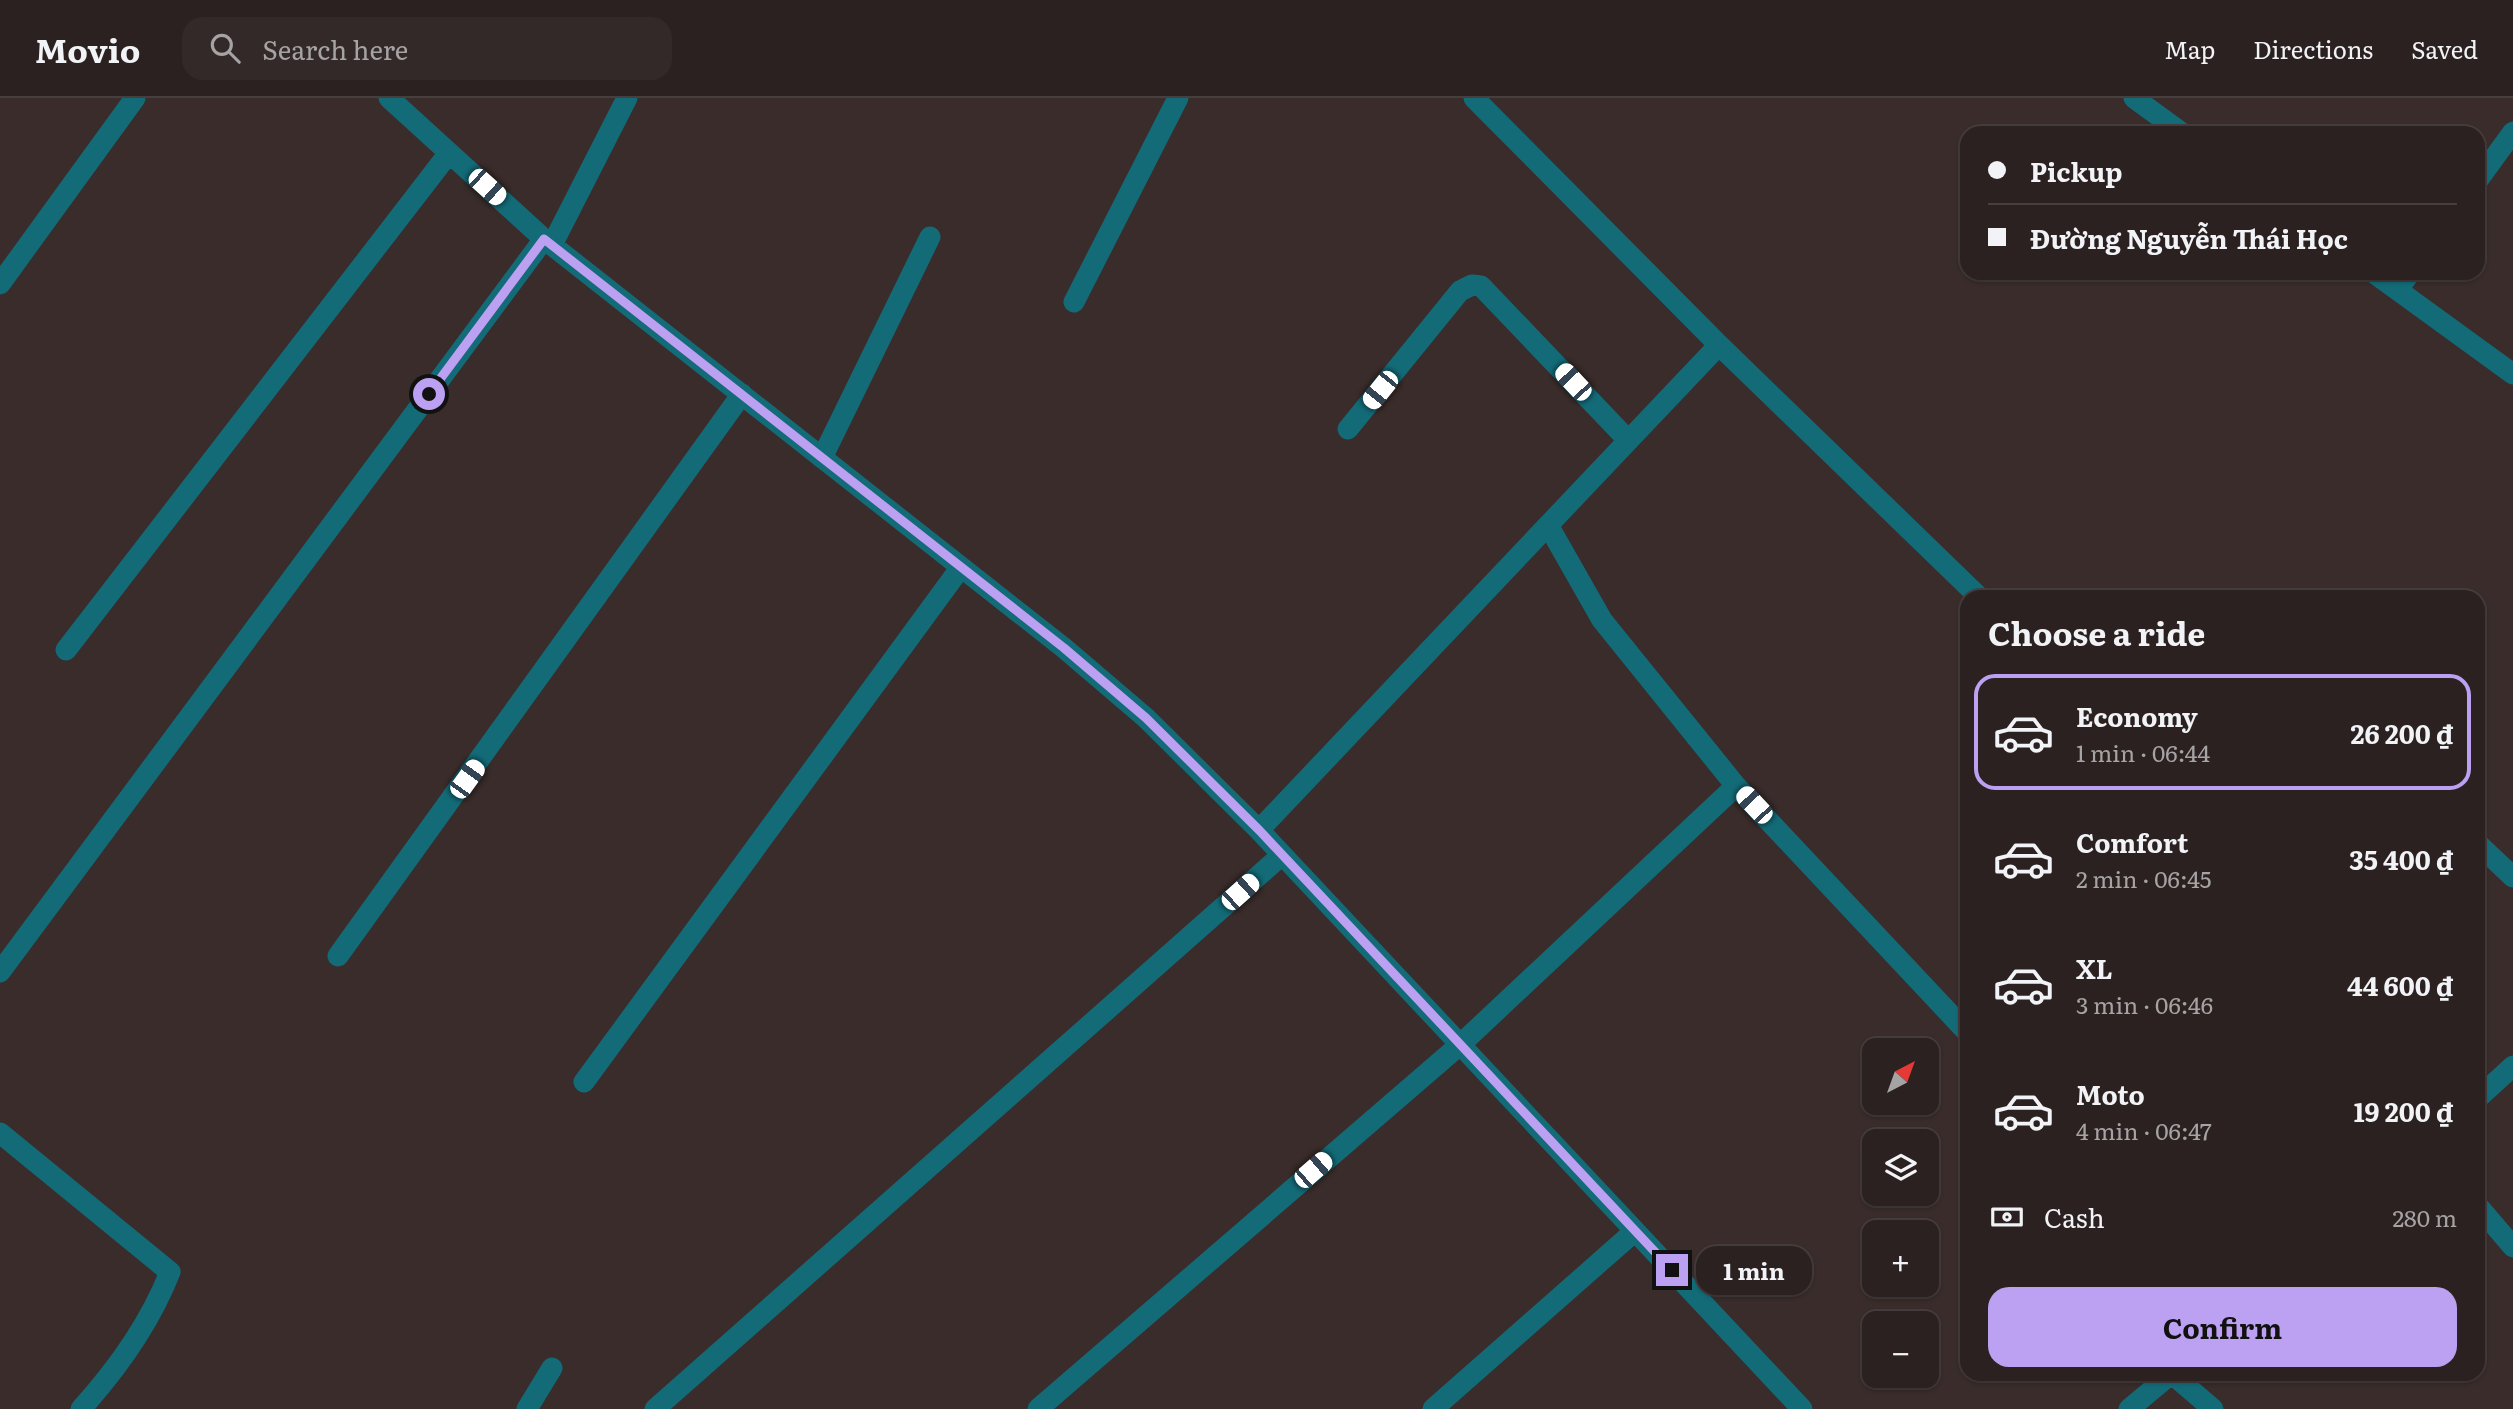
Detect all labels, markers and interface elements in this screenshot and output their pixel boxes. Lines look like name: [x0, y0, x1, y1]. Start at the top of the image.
search box: [182, 17, 672, 80]
text: Movio: [35, 24, 140, 73]
icon: search: [206, 29, 244, 67]
text: Search here: [262, 29, 408, 68]
text: Map: [2164, 31, 2215, 66]
text: Directions: [2253, 31, 2373, 66]
text: Saved: [2411, 31, 2478, 66]
text: Pickup: [2030, 151, 2122, 190]
car: [465, 165, 510, 209]
text: Đường Nguyễn Thái Học: [2030, 218, 2348, 257]
car: [1551, 359, 1596, 405]
car: [1359, 367, 1402, 413]
route start: [413, 378, 445, 410]
text: Choose a ride: [1988, 608, 2205, 656]
text: Economy: [2076, 696, 2198, 735]
icon: car: [1992, 701, 2055, 764]
text: 26 200 ₫: [2350, 713, 2453, 752]
text: 1 min · 06:44: [2076, 735, 2210, 769]
car: [447, 756, 488, 802]
car: [1732, 782, 1777, 828]
text: Comfort: [2076, 822, 2188, 861]
icon: car: [1992, 827, 2055, 890]
text: 35 400 ₫: [2349, 839, 2453, 878]
text: 2 min · 06:45: [2076, 861, 2212, 895]
car: [1218, 870, 1263, 914]
text: XL: [2076, 948, 2113, 987]
icon: car: [1992, 953, 2055, 1016]
text: 44 600 ₫: [2347, 965, 2453, 1004]
text: 3 min · 06:46: [2076, 987, 2213, 1021]
north arrow: [1862, 1038, 1939, 1115]
map controls: [1862, 1038, 1939, 1388]
text: Moto: [2076, 1074, 2145, 1113]
icon: car: [1992, 1079, 2055, 1142]
text: 19 200 ₫: [2354, 1091, 2453, 1130]
text: 4 min · 06:47: [2076, 1113, 2212, 1147]
button: layers: [1862, 1129, 1939, 1206]
car: [1291, 1148, 1336, 1192]
text: Cash: [2044, 1197, 2105, 1236]
icon: cash: [1988, 1198, 2026, 1236]
text: 280 m: [2392, 1200, 2457, 1234]
button: +: [1862, 1220, 1939, 1297]
callout: 1 min: [1696, 1246, 1812, 1294]
text: 1 min: [1723, 1253, 1785, 1287]
route end: [1656, 1254, 1688, 1286]
button: Confirm: [1988, 1287, 2457, 1367]
button: −: [1862, 1311, 1939, 1388]

